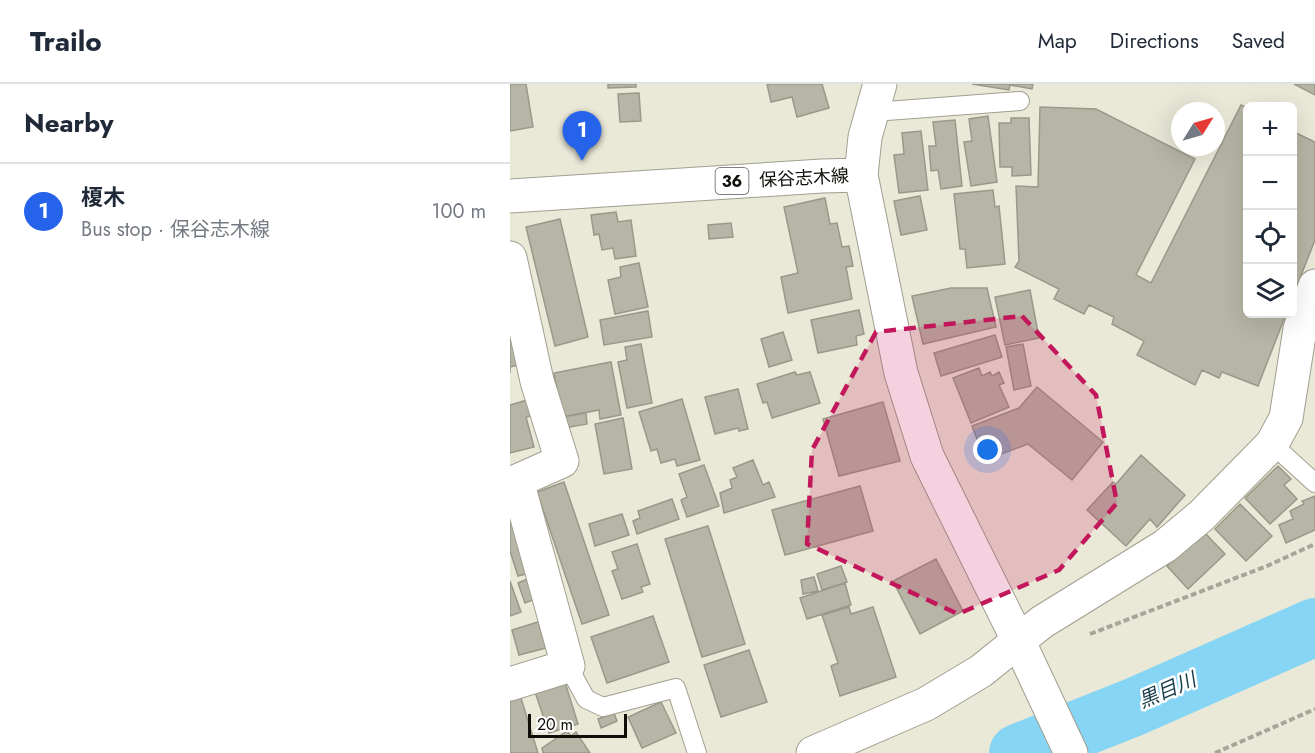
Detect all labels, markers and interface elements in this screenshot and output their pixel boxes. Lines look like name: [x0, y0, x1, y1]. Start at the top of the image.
text: Trailo: [30, 21, 102, 62]
text: Map: [1038, 26, 1077, 56]
text: Directions: [1110, 26, 1199, 56]
text: Saved: [1232, 26, 1285, 56]
north arrow: [1171, 102, 1225, 156]
map controls: [1243, 102, 1297, 318]
button: +: [1243, 102, 1297, 156]
text: Nearby: [24, 104, 113, 142]
pin: 1: [562, 112, 602, 161]
button: −: [1243, 156, 1297, 210]
street label: 保谷志木線: [758, 163, 850, 193]
road number: 36: [716, 168, 748, 194]
text: 榎木: [81, 181, 125, 213]
text: 1: [38, 197, 49, 226]
text: 100 m: [431, 197, 486, 226]
button: locate: [1243, 210, 1297, 264]
text: Bus stop · 保谷志木線: [81, 215, 270, 244]
button: layers: [1243, 264, 1297, 318]
your location: [973, 435, 1002, 464]
water label: 黒目川: [1134, 665, 1202, 716]
scale bar: [528, 711, 627, 738]
text: 20 m: [537, 713, 573, 736]

